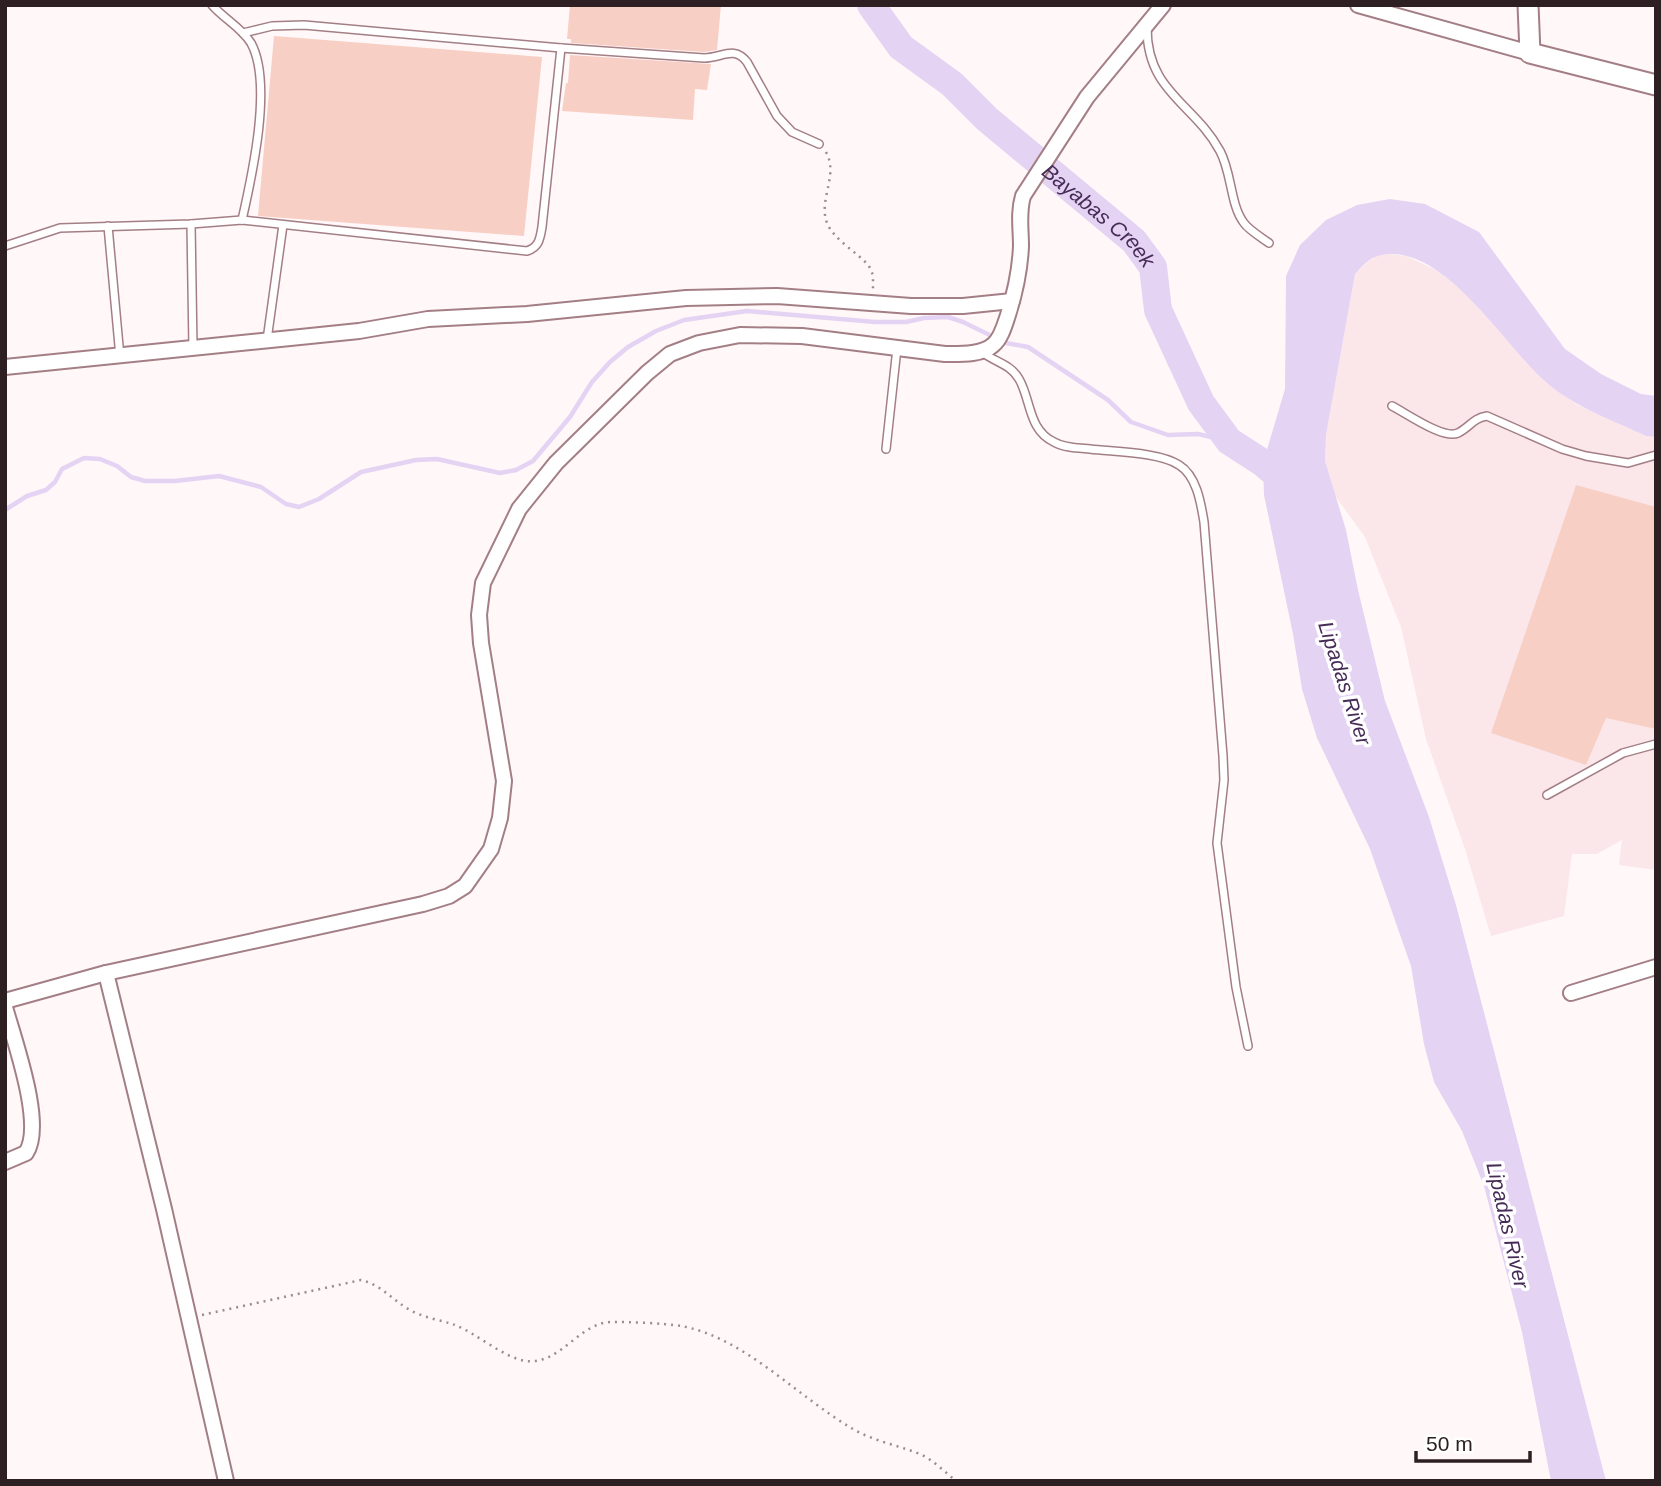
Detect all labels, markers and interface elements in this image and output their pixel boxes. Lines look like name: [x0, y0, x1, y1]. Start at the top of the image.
water label: Bayabas Creek: [1038, 159, 1161, 272]
water label: Lipadas River: [1314, 618, 1376, 749]
water label: Lipadas River: [1482, 1160, 1534, 1291]
scale bar: [1416, 1420, 1530, 1464]
text: 50 m: [1426, 1432, 1473, 1455]

